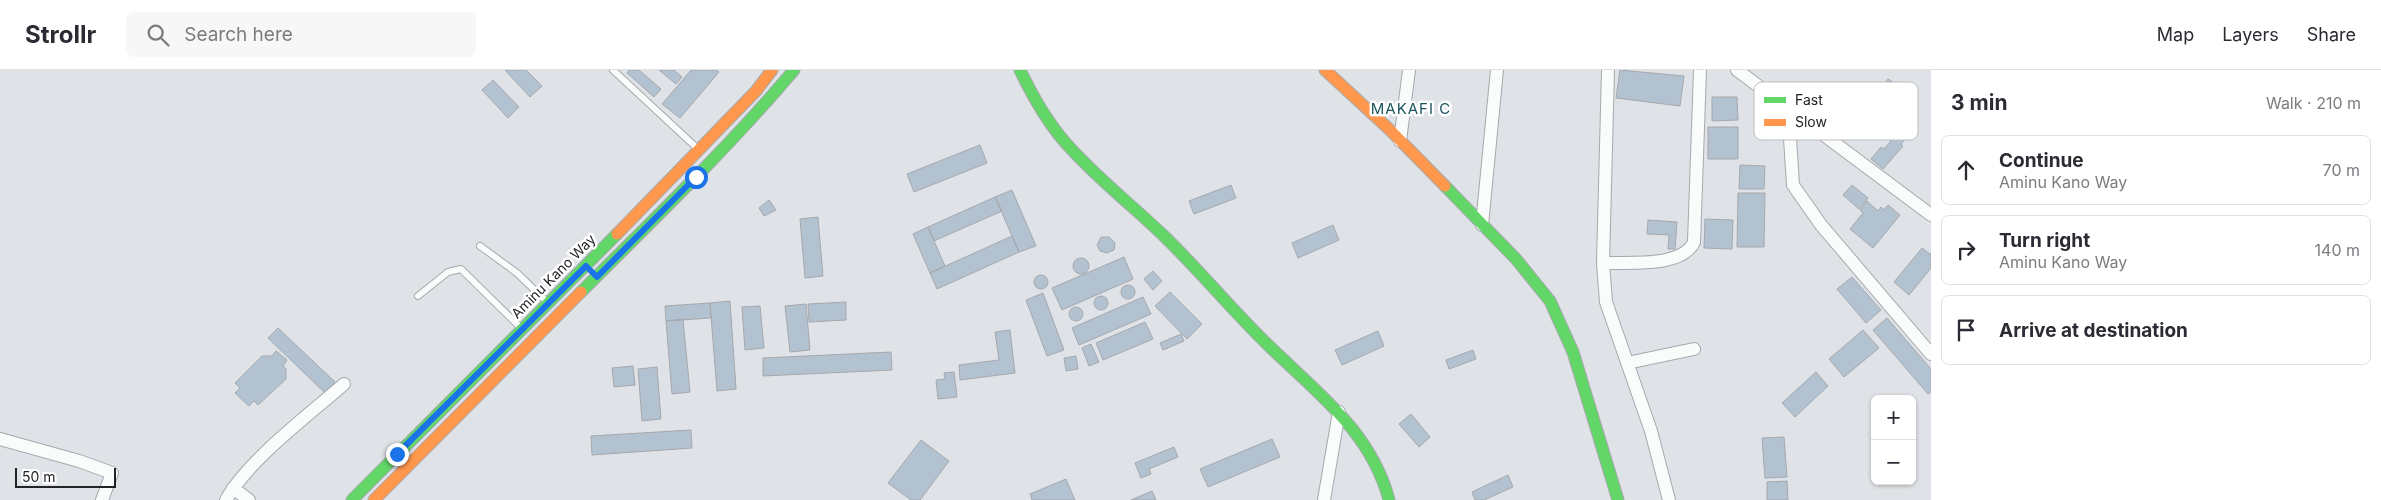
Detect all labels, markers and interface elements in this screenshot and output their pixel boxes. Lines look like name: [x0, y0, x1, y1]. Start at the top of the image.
search box: [126, 12, 476, 57]
text: Strollr: [25, 20, 96, 49]
icon: search: [144, 21, 172, 49]
text: Search here: [184, 23, 293, 46]
text: Map: [2157, 24, 2194, 45]
text: Layers: [2222, 24, 2279, 45]
text: Share: [2307, 24, 2356, 45]
legend: [1754, 82, 1918, 140]
text: 3 min: [1951, 90, 2007, 115]
text: Fast: [1795, 91, 1823, 108]
text: Walk · 210 m: [2266, 93, 2361, 113]
district label: MAKAFI C: [1371, 99, 1451, 118]
text: Slow: [1795, 113, 1827, 130]
text: Continue: [1999, 149, 2084, 172]
icon: ahead: [1952, 156, 1980, 184]
text: 70 m: [2323, 160, 2360, 180]
route start: [685, 166, 708, 189]
text: Aminu Kano Way: [1999, 172, 2127, 192]
text: Turn right: [1999, 229, 2090, 252]
street label: Aminu Kano Way: [507, 230, 599, 322]
icon: right: [1952, 236, 1980, 264]
text: 140 m: [2315, 240, 2360, 260]
text: Aminu Kano Way: [1999, 252, 2127, 272]
icon: arrive: [1952, 316, 1980, 344]
text: Arrive at destination: [1999, 319, 2188, 342]
map controls: [1871, 395, 1916, 485]
button: +: [1871, 395, 1916, 440]
button: −: [1871, 440, 1916, 485]
route end: [386, 443, 409, 466]
scale bar: [15, 465, 116, 488]
text: 50 m: [22, 468, 56, 485]

